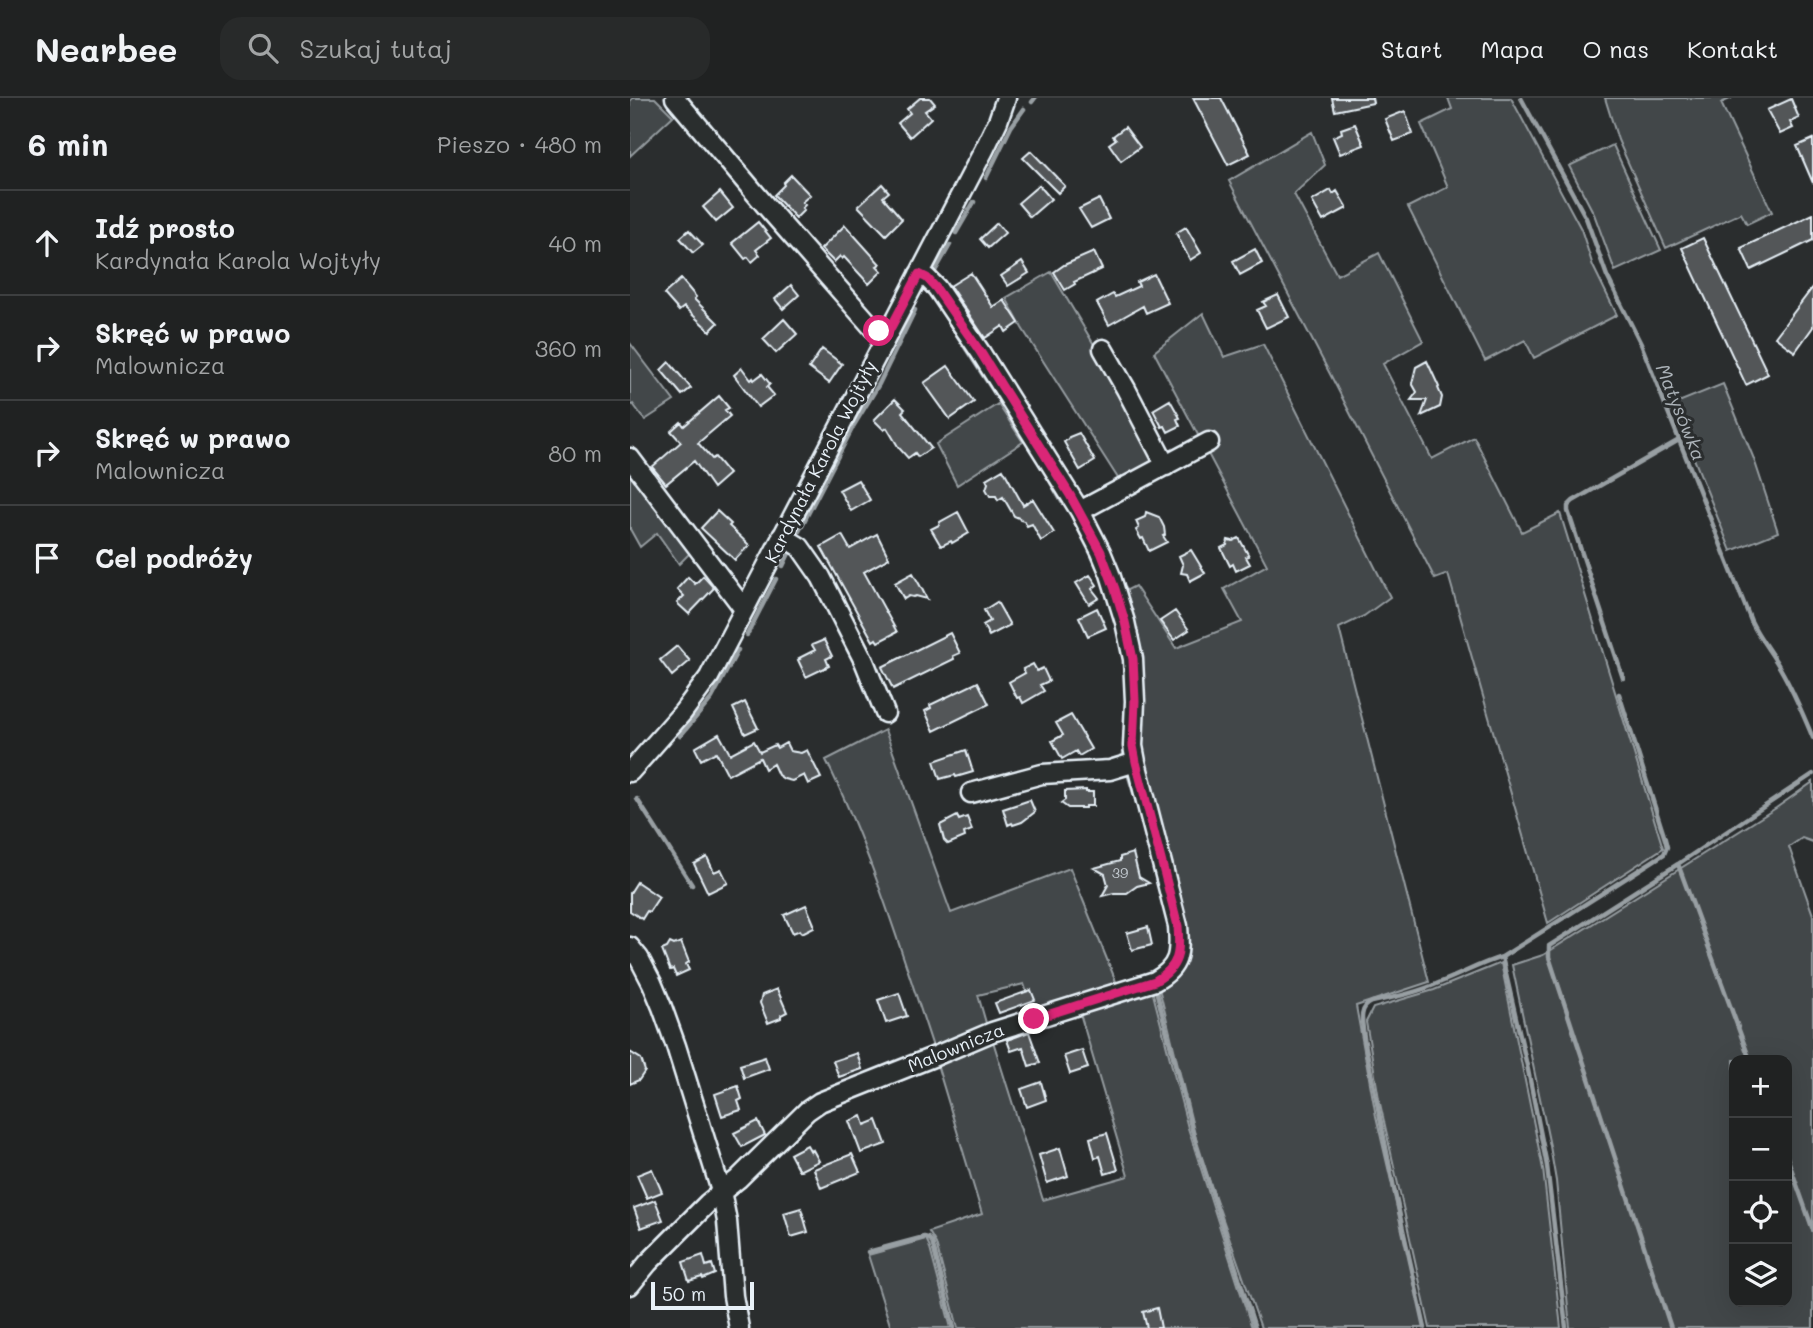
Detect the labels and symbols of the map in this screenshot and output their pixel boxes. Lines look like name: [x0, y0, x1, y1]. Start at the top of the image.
route start: [863, 315, 894, 346]
street label: Kardynała Karola Wojtyły: [759, 356, 882, 567]
water label: Matysówka: [1651, 360, 1712, 464]
house number: 39: [1112, 863, 1128, 882]
route end: [1018, 1003, 1049, 1034]
street label: Malownicza: [904, 1017, 1007, 1077]
scale bar: [651, 1279, 754, 1311]

